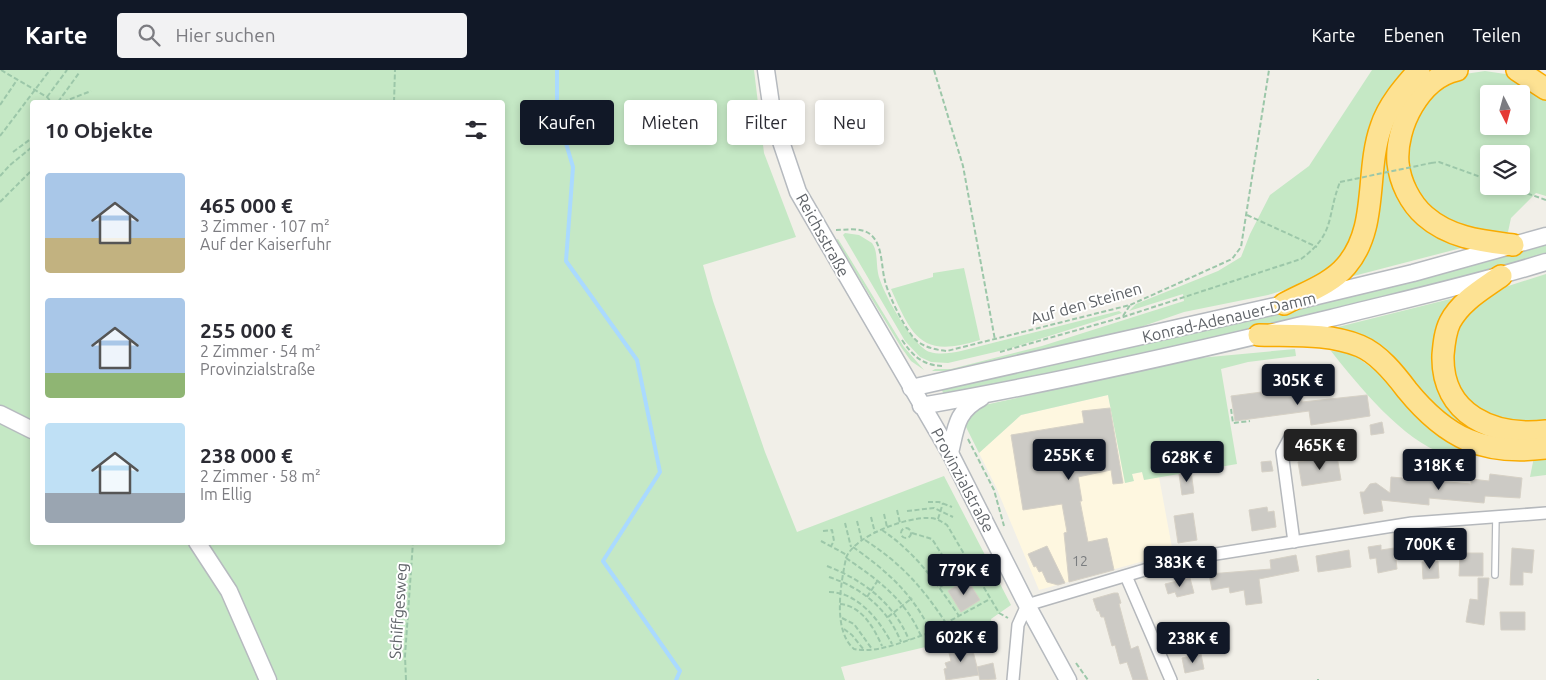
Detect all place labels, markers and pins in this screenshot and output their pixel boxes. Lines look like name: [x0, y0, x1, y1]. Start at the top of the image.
pin: 305K €: [1257, 364, 1339, 406]
pin: 465K €: [1279, 428, 1361, 471]
pin: 255K €: [1028, 438, 1110, 481]
pin: 628K €: [1146, 440, 1228, 483]
pin: 318K €: [1398, 448, 1480, 491]
pin: 700K €: [1389, 528, 1471, 570]
pin: 383K €: [1139, 546, 1221, 588]
pin: 779K €: [923, 554, 1005, 596]
pin: 602K €: [920, 620, 1002, 663]
pin: 238K €: [1152, 622, 1234, 664]

